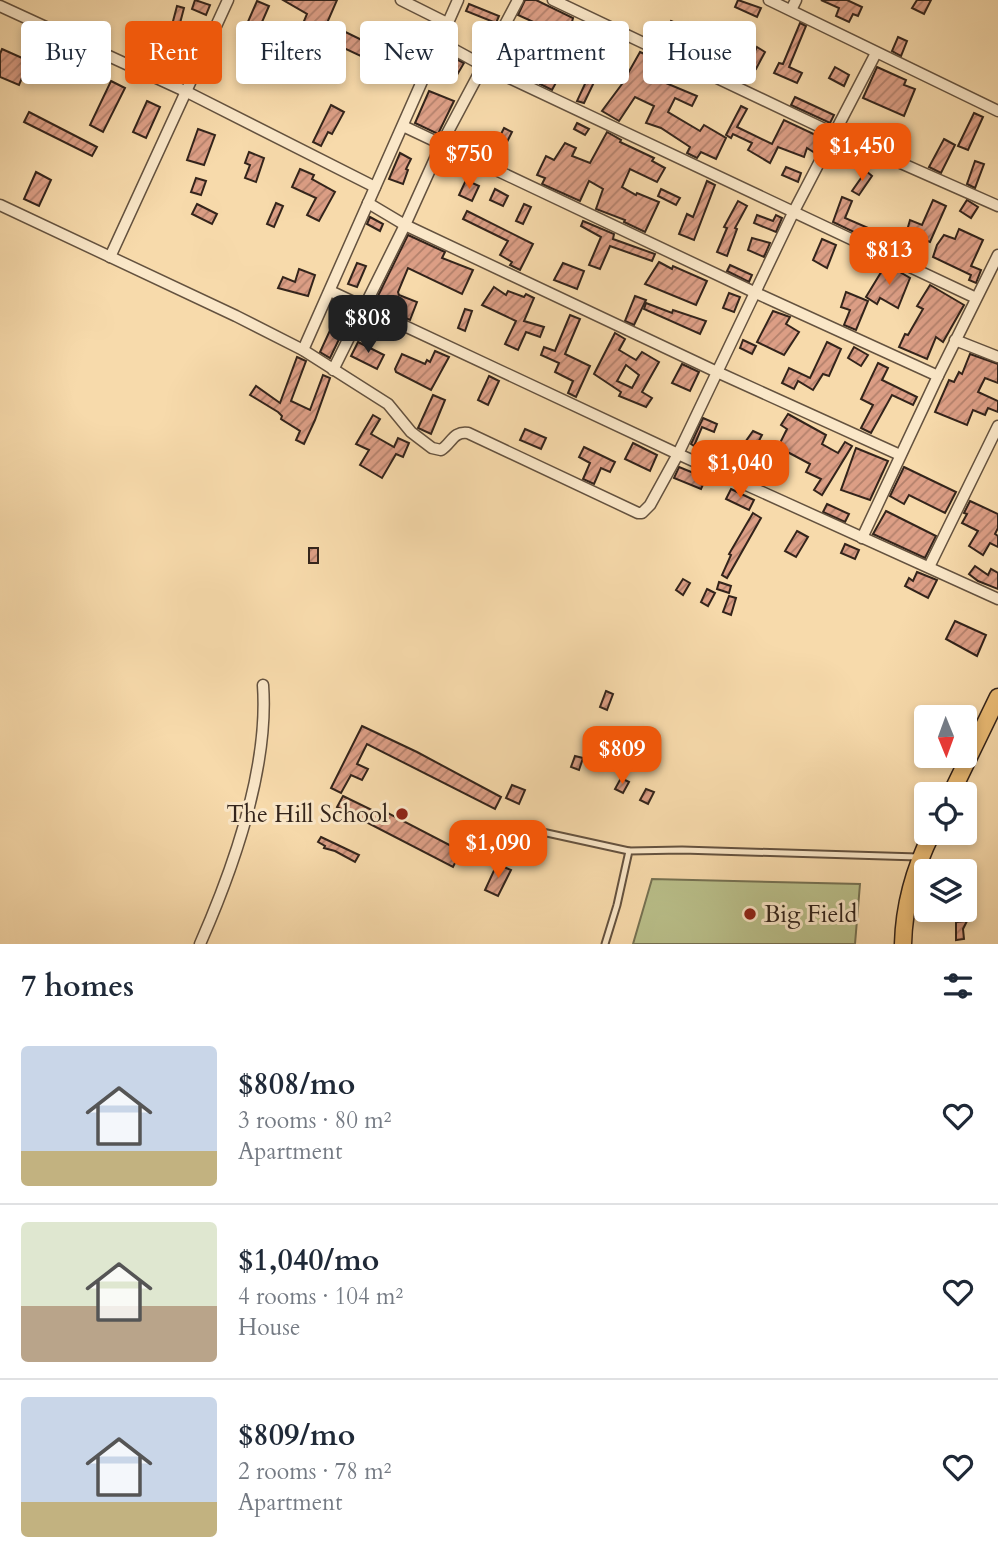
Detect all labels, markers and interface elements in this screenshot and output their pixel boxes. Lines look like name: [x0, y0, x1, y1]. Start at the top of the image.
chip: Buy: [21, 21, 111, 84]
chip: Rent: [125, 21, 222, 84]
chip: Filters: [236, 21, 346, 84]
chip: New: [360, 21, 458, 84]
chip: Apartment: [472, 21, 629, 84]
chip: House: [643, 21, 756, 84]
pin: $1,450: [805, 124, 919, 183]
text: $1,450: [829, 130, 895, 161]
pin: $750: [428, 132, 510, 191]
text: $750: [445, 138, 493, 169]
pin: $813: [848, 228, 930, 287]
text: $813: [865, 234, 913, 265]
pin: $808: [327, 296, 409, 355]
text: $808: [344, 302, 392, 333]
pin: $1,040: [683, 440, 797, 500]
text: $1,040: [707, 447, 773, 478]
north arrow: [914, 705, 976, 768]
map controls: [914, 705, 977, 922]
pin: $809: [581, 726, 663, 786]
text: $809: [598, 733, 646, 764]
button: locate: [914, 782, 977, 845]
place label: The Hill School: [226, 798, 388, 831]
marker: The Hill School: [394, 806, 410, 822]
pin: $1,090: [441, 820, 555, 880]
text: $1,090: [465, 827, 531, 858]
button: layers: [914, 859, 977, 922]
place label: Big Field: [764, 898, 857, 931]
marker: Big Field: [742, 906, 758, 922]
text: 7 homes: [21, 966, 134, 1007]
icon: filters: [939, 967, 977, 1005]
text: $808/mo: [238, 1064, 355, 1105]
icon: home: [77, 1074, 161, 1158]
icon: heart: [939, 1097, 977, 1135]
text: 3 rooms · 80 m²: [238, 1105, 391, 1136]
text: Apartment: [238, 1136, 342, 1167]
text: $1,040/mo: [238, 1240, 379, 1281]
icon: home: [77, 1250, 161, 1334]
icon: heart: [939, 1273, 977, 1311]
text: 4 rooms · 104 m²: [238, 1281, 403, 1312]
text: House: [238, 1312, 300, 1343]
text: $809/mo: [238, 1415, 355, 1456]
icon: home: [77, 1425, 161, 1509]
icon: heart: [939, 1448, 977, 1486]
text: 2 rooms · 78 m²: [238, 1456, 391, 1487]
text: Apartment: [238, 1487, 342, 1518]

